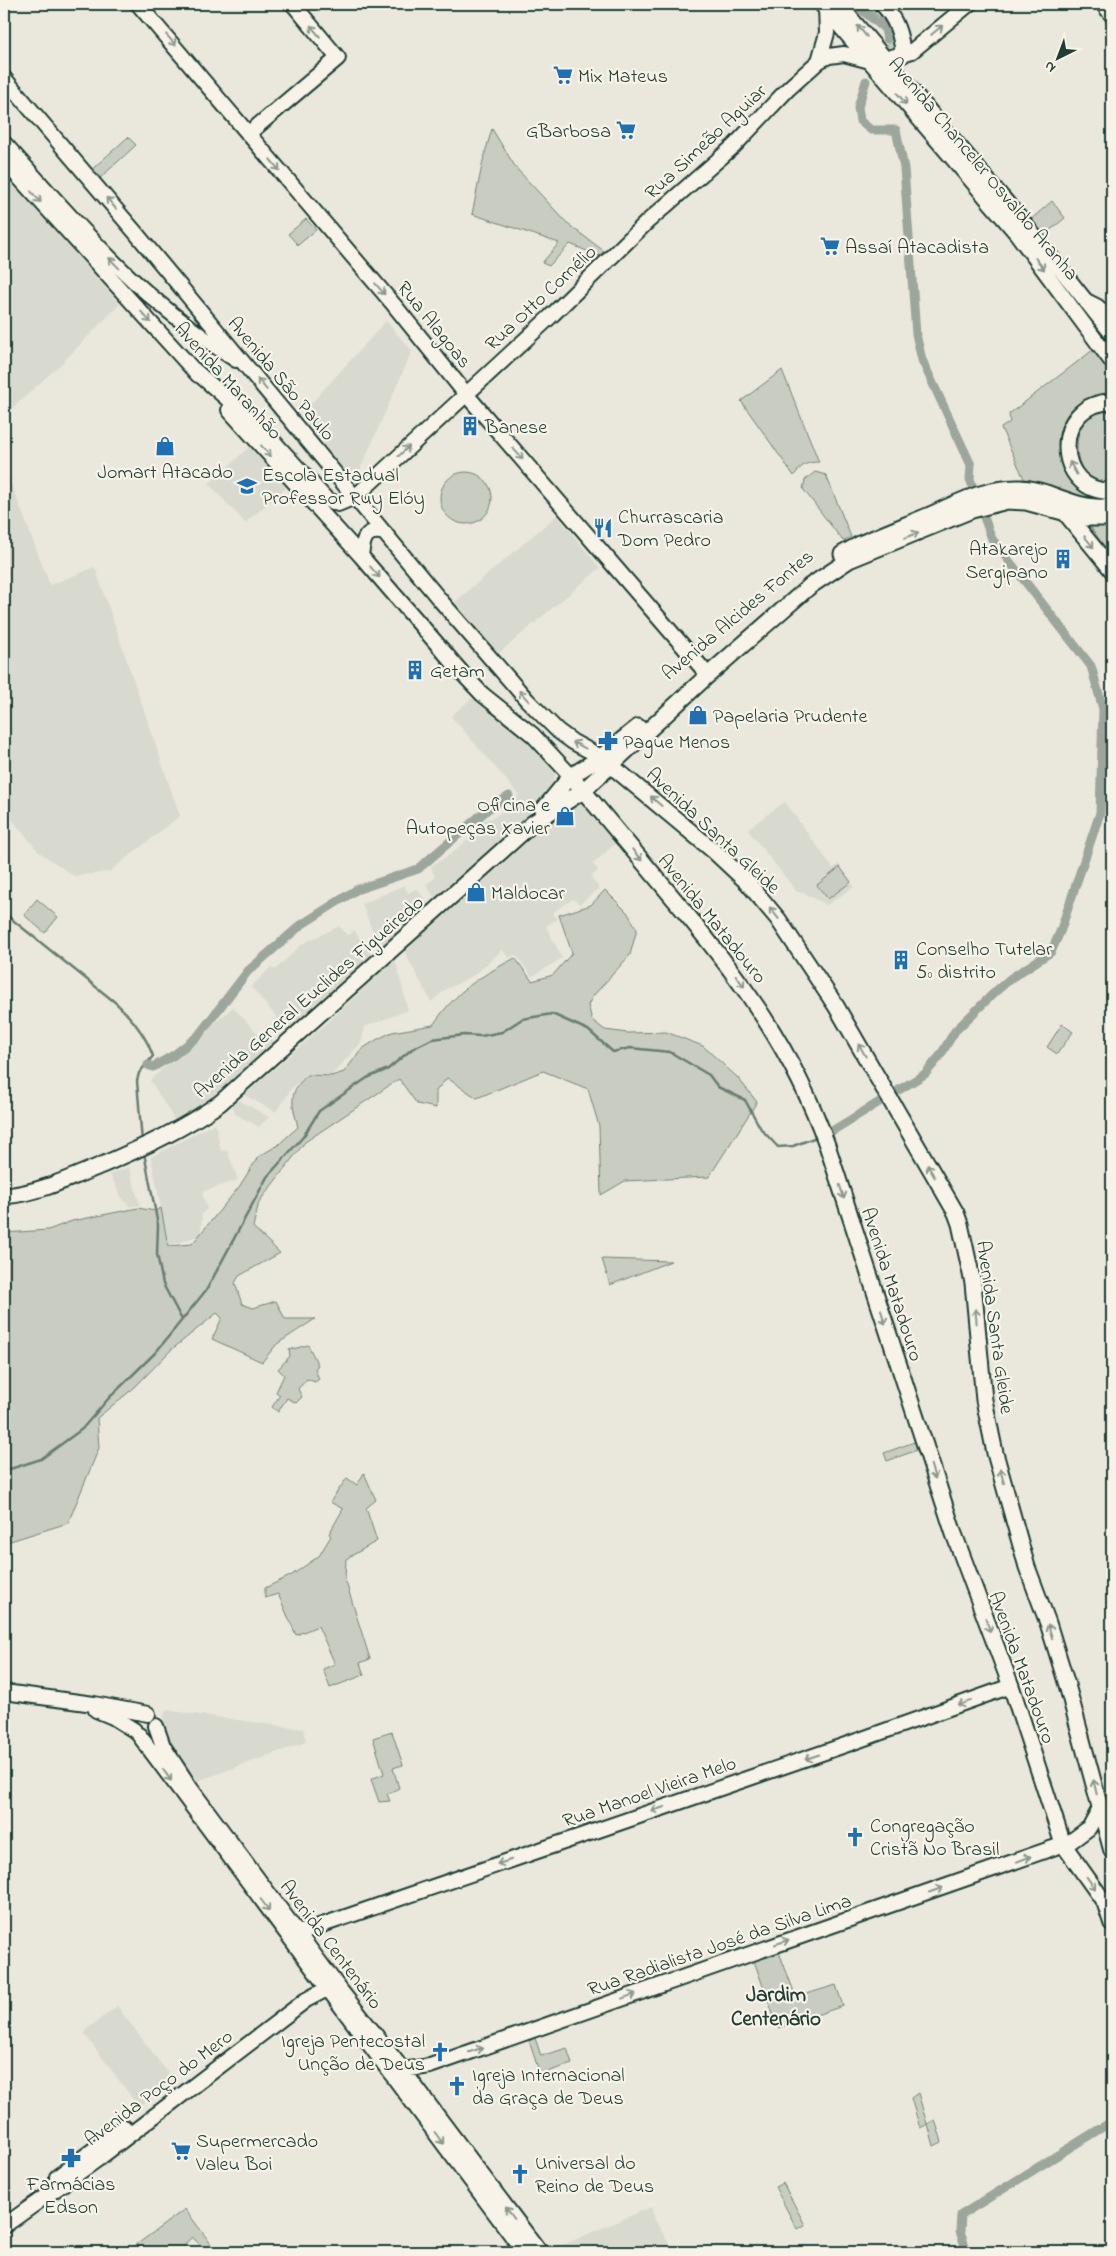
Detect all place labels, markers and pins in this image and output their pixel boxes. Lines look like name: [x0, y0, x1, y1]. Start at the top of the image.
place label: Mix Mateus: [578, 63, 668, 92]
supermarket icon: Mix Mateus: [552, 64, 574, 86]
place label: GBarbosa: [526, 118, 611, 147]
supermarket icon: GBarbosa: [615, 119, 637, 141]
place label: Assaí Atacadista: [845, 234, 989, 263]
supermarket icon: Assaí Atacadista: [819, 235, 841, 257]
place label: Banese: [484, 414, 547, 443]
building icon: Banese: [459, 415, 481, 437]
shop icon: Jomart Atacado: [154, 435, 176, 457]
place label: Jomart Atacado: [97, 459, 233, 488]
place label: Escola Estadual Professor Ruy Elóy: [262, 462, 425, 514]
school or university icon: Escola Estadual Professor Ruy Elóy: [236, 475, 258, 497]
place label: Churrascaria Dom Pedro: [617, 504, 724, 556]
restaurant icon: Churrascaria Dom Pedro: [592, 517, 614, 539]
place label: Atakarejo Sergipano: [965, 536, 1048, 589]
building icon: Atakarejo Sergipano: [1052, 548, 1074, 570]
place label: Getam: [430, 658, 485, 687]
building icon: Getam: [404, 659, 426, 681]
place label: Papelaria Prudente: [713, 703, 868, 732]
shop icon: Papelaria Prudente: [687, 704, 709, 726]
place label: Pague Menos: [623, 729, 730, 759]
pharmacy icon: Pague Menos: [597, 730, 619, 752]
place label: Oficina e Autopeças Xavier: [406, 792, 551, 844]
shop icon: Oficina e Autopeças Xavier: [554, 805, 576, 827]
place label: Maldocar: [491, 880, 566, 909]
shop icon: Maldocar: [465, 881, 487, 903]
place label: Conselho Tutelar 5º distrito: [916, 936, 1053, 988]
building icon: Conselho Tutelar 5º distrito: [890, 949, 912, 971]
place label: Congregação Cristã No Brasil: [870, 1813, 999, 1865]
church icon: Congregação Cristã No Brasil: [844, 1826, 866, 1848]
place label: Igreja Pentecostal Unção de Deus: [281, 2028, 425, 2080]
church icon: Igreja Pentecostal Unção de Deus: [429, 2041, 451, 2063]
place label: Igreja Internacional da Graça de Deus: [472, 2062, 625, 2114]
church icon: Igreja Internacional da Graça de Deus: [446, 2075, 468, 2097]
place label: Supermercado Valeu Boi: [195, 2128, 318, 2180]
supermarket icon: Supermercado Valeu Boi: [170, 2140, 192, 2162]
pharmacy icon: Farmácias Edson: [60, 2147, 82, 2169]
place label: Universal do Reino de Deus: [535, 2150, 654, 2202]
church icon: Universal do Reino de Deus: [509, 2163, 531, 2185]
place label: Farmácias Edson: [25, 2171, 116, 2223]

